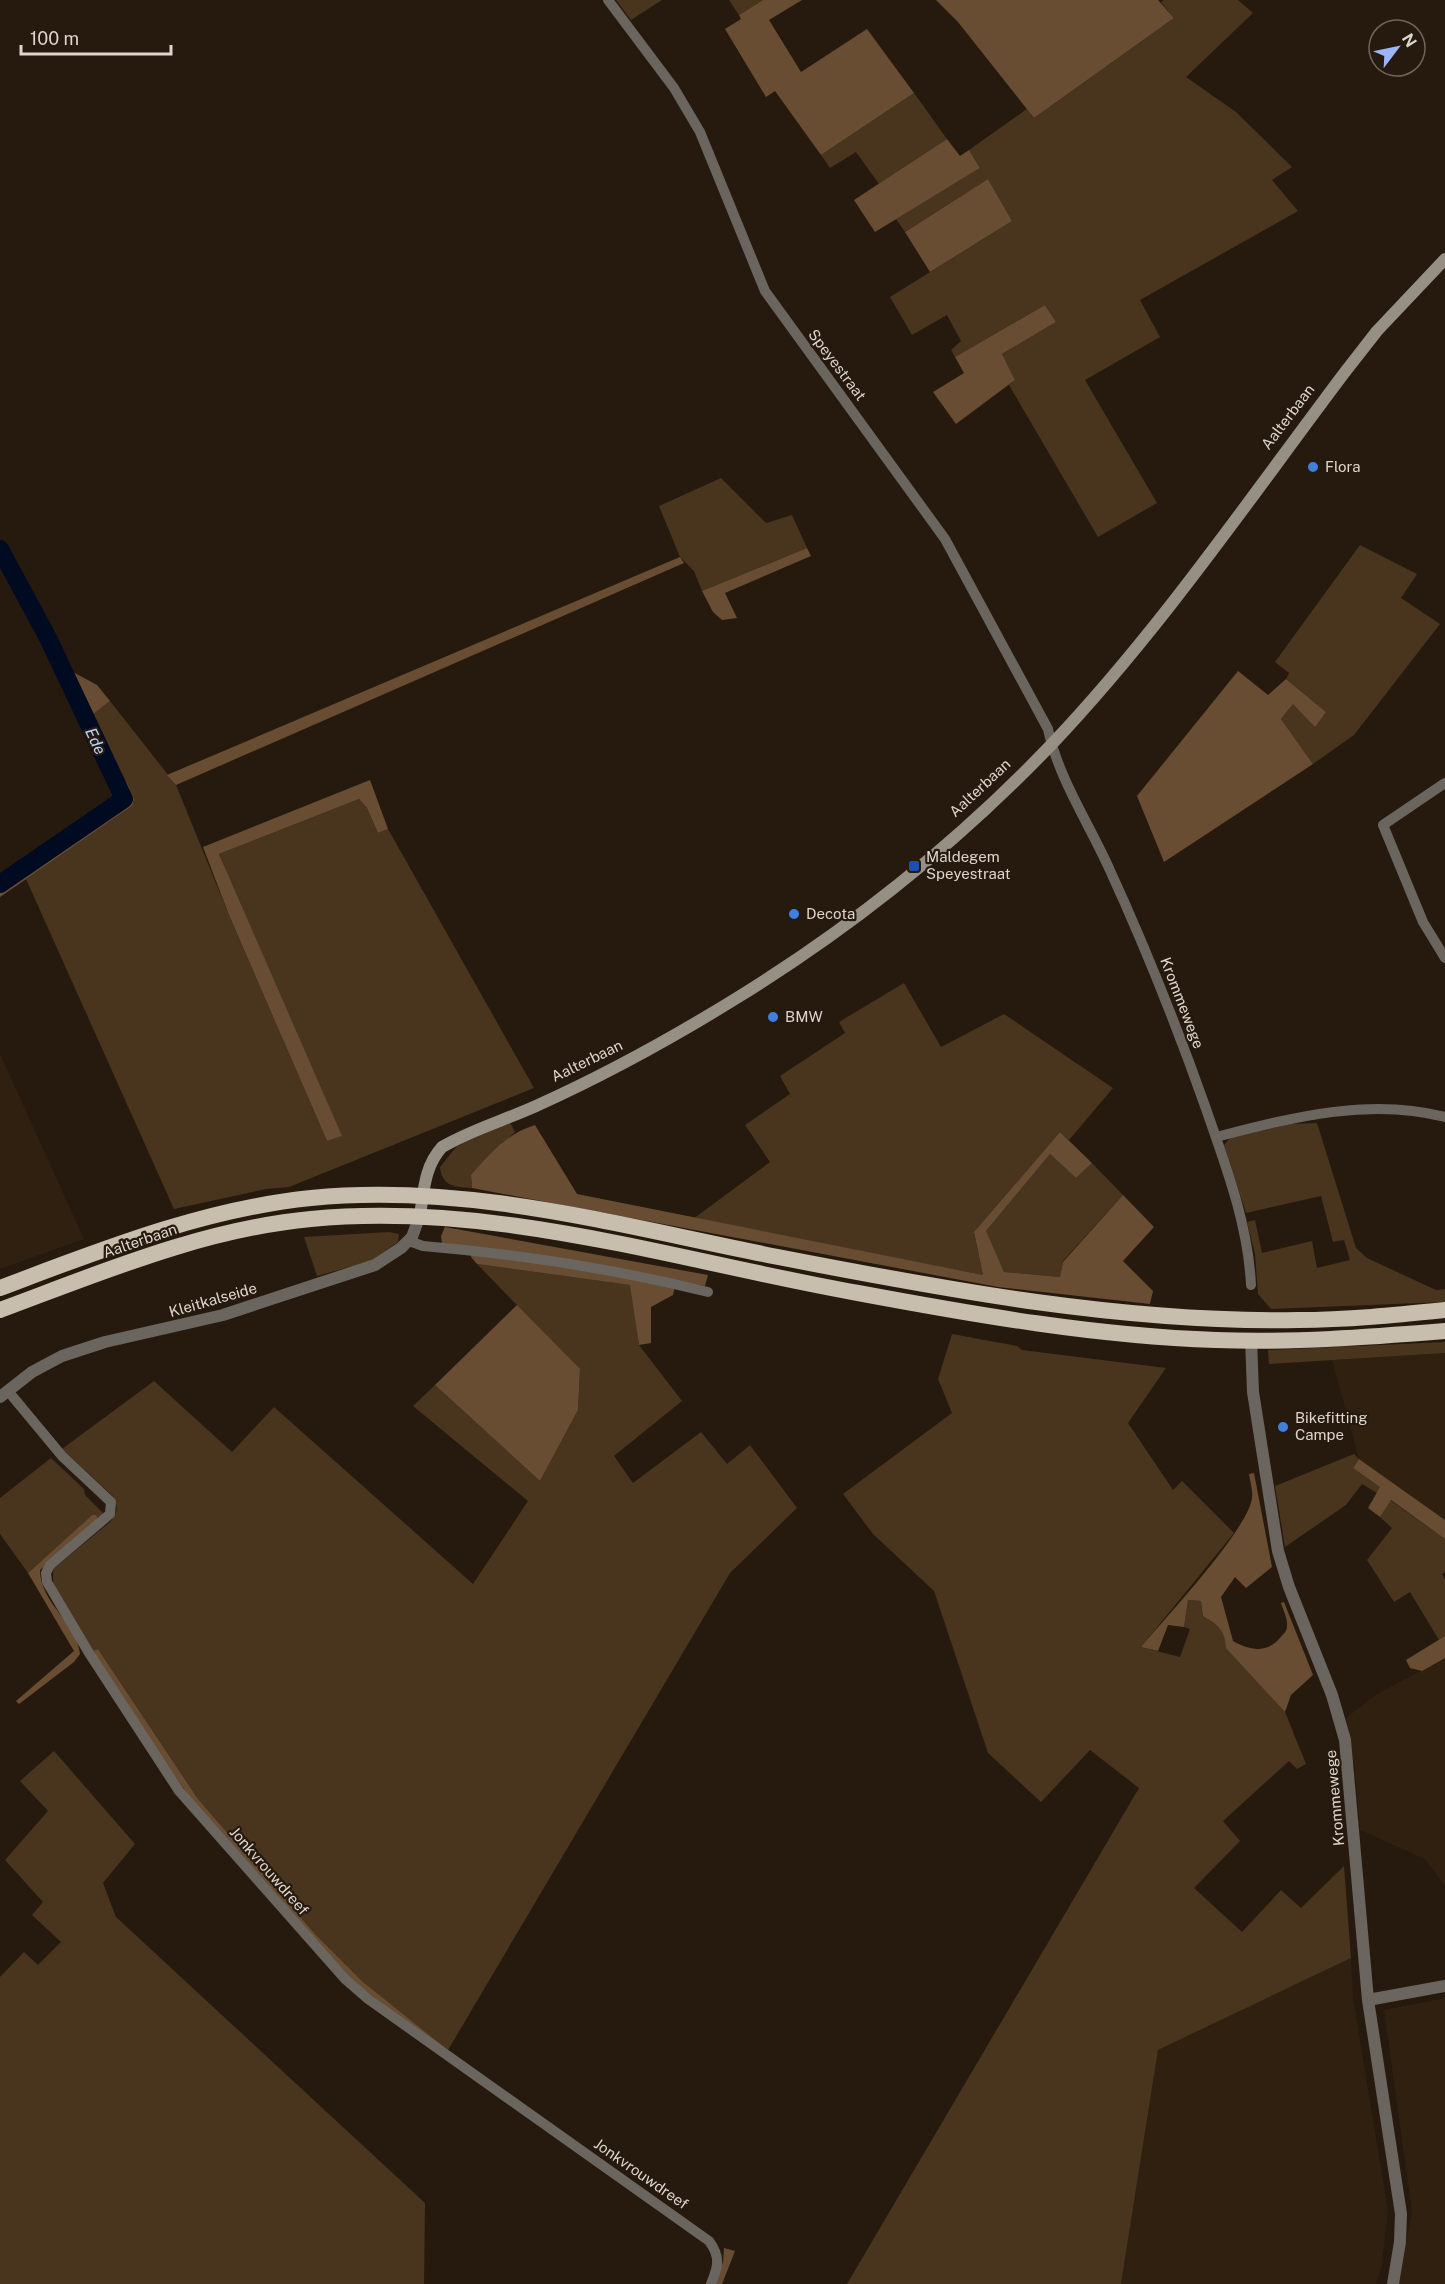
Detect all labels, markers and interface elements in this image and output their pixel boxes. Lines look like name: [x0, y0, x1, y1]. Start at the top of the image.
scale bar: [21, 18, 171, 56]
north arrow: [1367, 18, 1427, 78]
text: 100 m: [30, 28, 79, 49]
text: N: [1398, 30, 1421, 51]
street label: Speyestraat: [805, 326, 870, 404]
street label: Aalterbaan: [1258, 381, 1318, 453]
place label: Flora: [1325, 458, 1360, 475]
marker: Flora: [1306, 460, 1320, 474]
water label: Ede: [81, 725, 110, 758]
street label: Aalterbaan: [946, 755, 1014, 820]
place label: Maldegem Speyestraat: [926, 848, 1011, 882]
marker: Maldegem Speyestraat: [907, 859, 921, 873]
place label: Decota: [806, 905, 855, 922]
marker: Decota: [787, 907, 801, 921]
street label: Krommewege: [1157, 955, 1208, 1051]
place label: BMW: [785, 1008, 823, 1025]
marker: BMW: [766, 1010, 780, 1024]
street label: Aalterbaan: [548, 1036, 625, 1085]
street label: Aalterbaan: [101, 1220, 179, 1261]
street label: Kleitkalseide: [167, 1279, 259, 1320]
place label: Bikefitting Campe: [1295, 1409, 1367, 1443]
marker: Bikefitting Campe: [1276, 1420, 1290, 1434]
street label: Krommewege: [1322, 1749, 1347, 1847]
street label: Jonkvrouwdreef: [227, 1823, 312, 1918]
street label: Jonkvrouwdreef: [591, 2135, 692, 2212]

